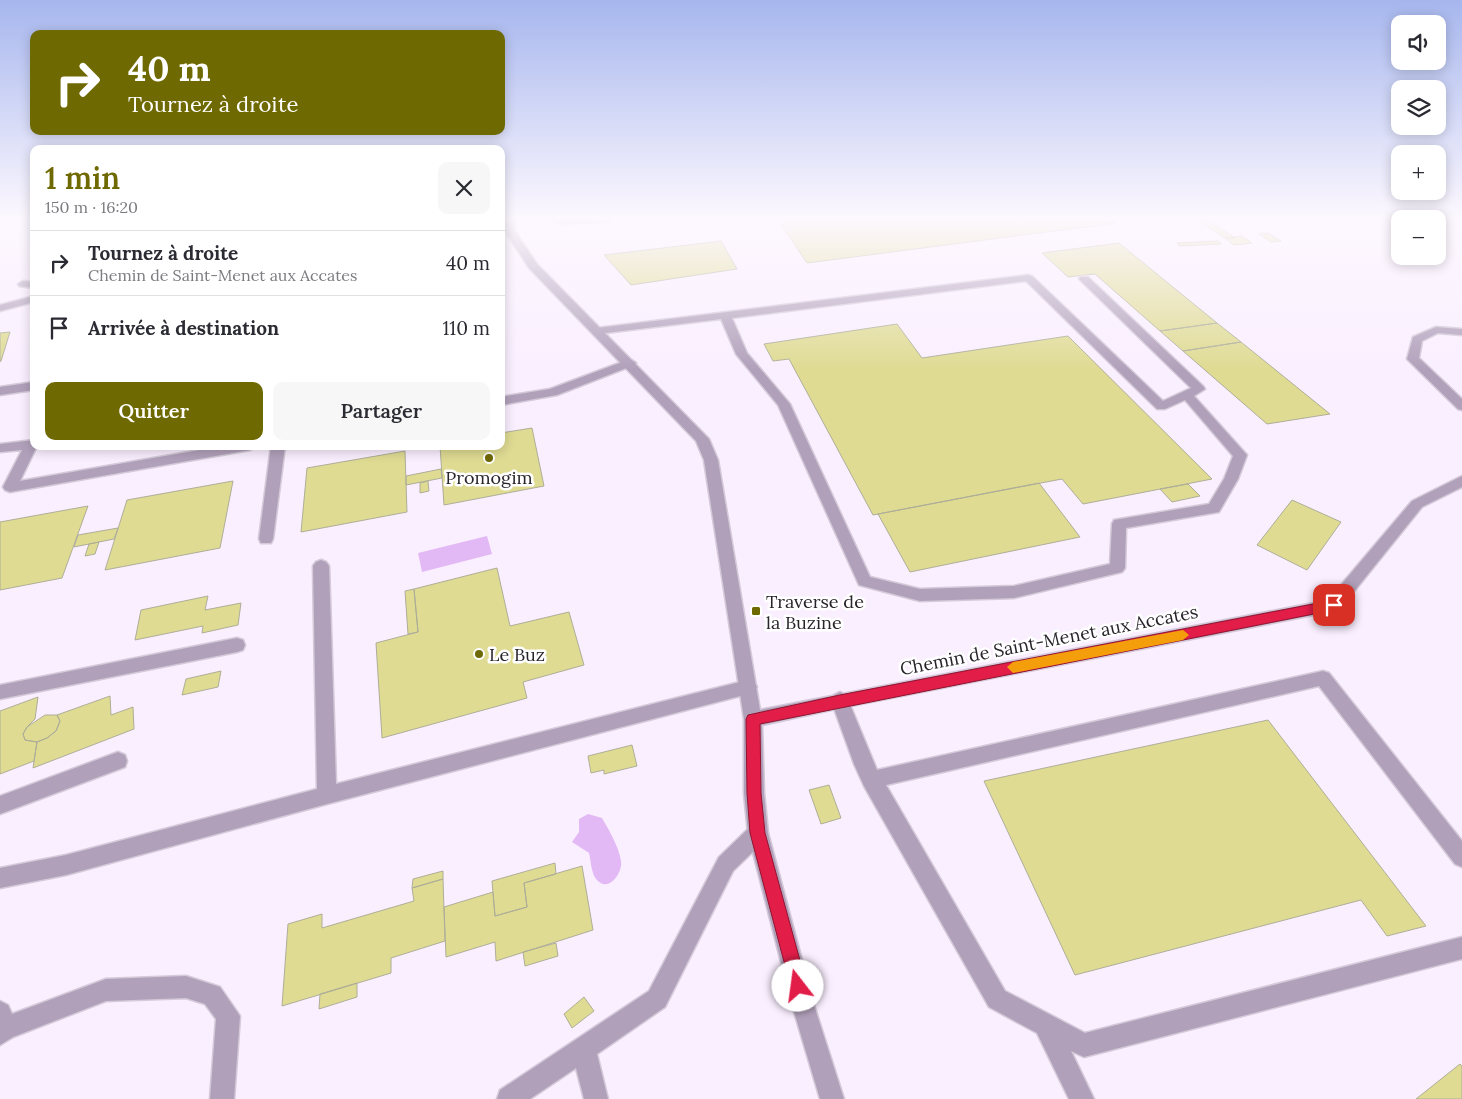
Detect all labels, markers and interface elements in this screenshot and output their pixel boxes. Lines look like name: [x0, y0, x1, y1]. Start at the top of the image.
map controls: [1391, 15, 1446, 265]
button: sound: [1391, 15, 1446, 70]
text: 40 m: [128, 46, 211, 91]
icon: right: [45, 50, 110, 115]
button: layers: [1391, 80, 1446, 135]
text: Tournez à droite: [128, 90, 298, 118]
button: +: [1391, 145, 1446, 200]
text: 1 min: [45, 159, 120, 197]
button: close: [438, 162, 490, 214]
text: 150 m · 16:20: [45, 197, 138, 217]
button: −: [1391, 210, 1446, 265]
text: Tournez à droite: [88, 241, 238, 265]
icon: right: [45, 249, 73, 277]
text: 40 m: [446, 251, 490, 275]
text: Chemin de Saint-Menet aux Accates: [88, 265, 357, 285]
icon: arrive: [45, 314, 73, 342]
text: Arrivée à destination: [88, 316, 279, 340]
text: 110 m: [442, 316, 490, 340]
button: Quitter: [45, 382, 263, 440]
button: Partager: [273, 382, 490, 440]
marker: Promogim: [483, 452, 495, 464]
place label: Promogim: [445, 466, 533, 489]
pin: [1313, 584, 1355, 626]
place label: Traverse de la Buzine: [766, 590, 864, 634]
icon: arrive: [1320, 591, 1348, 619]
street label: Chemin de Saint-Menet aux Accates: [898, 600, 1200, 680]
marker: Traverse de la Buzine: [750, 605, 762, 617]
place label: Le Buz: [489, 643, 545, 666]
marker: Le Buz: [473, 648, 485, 660]
position arrow: [771, 959, 823, 1011]

